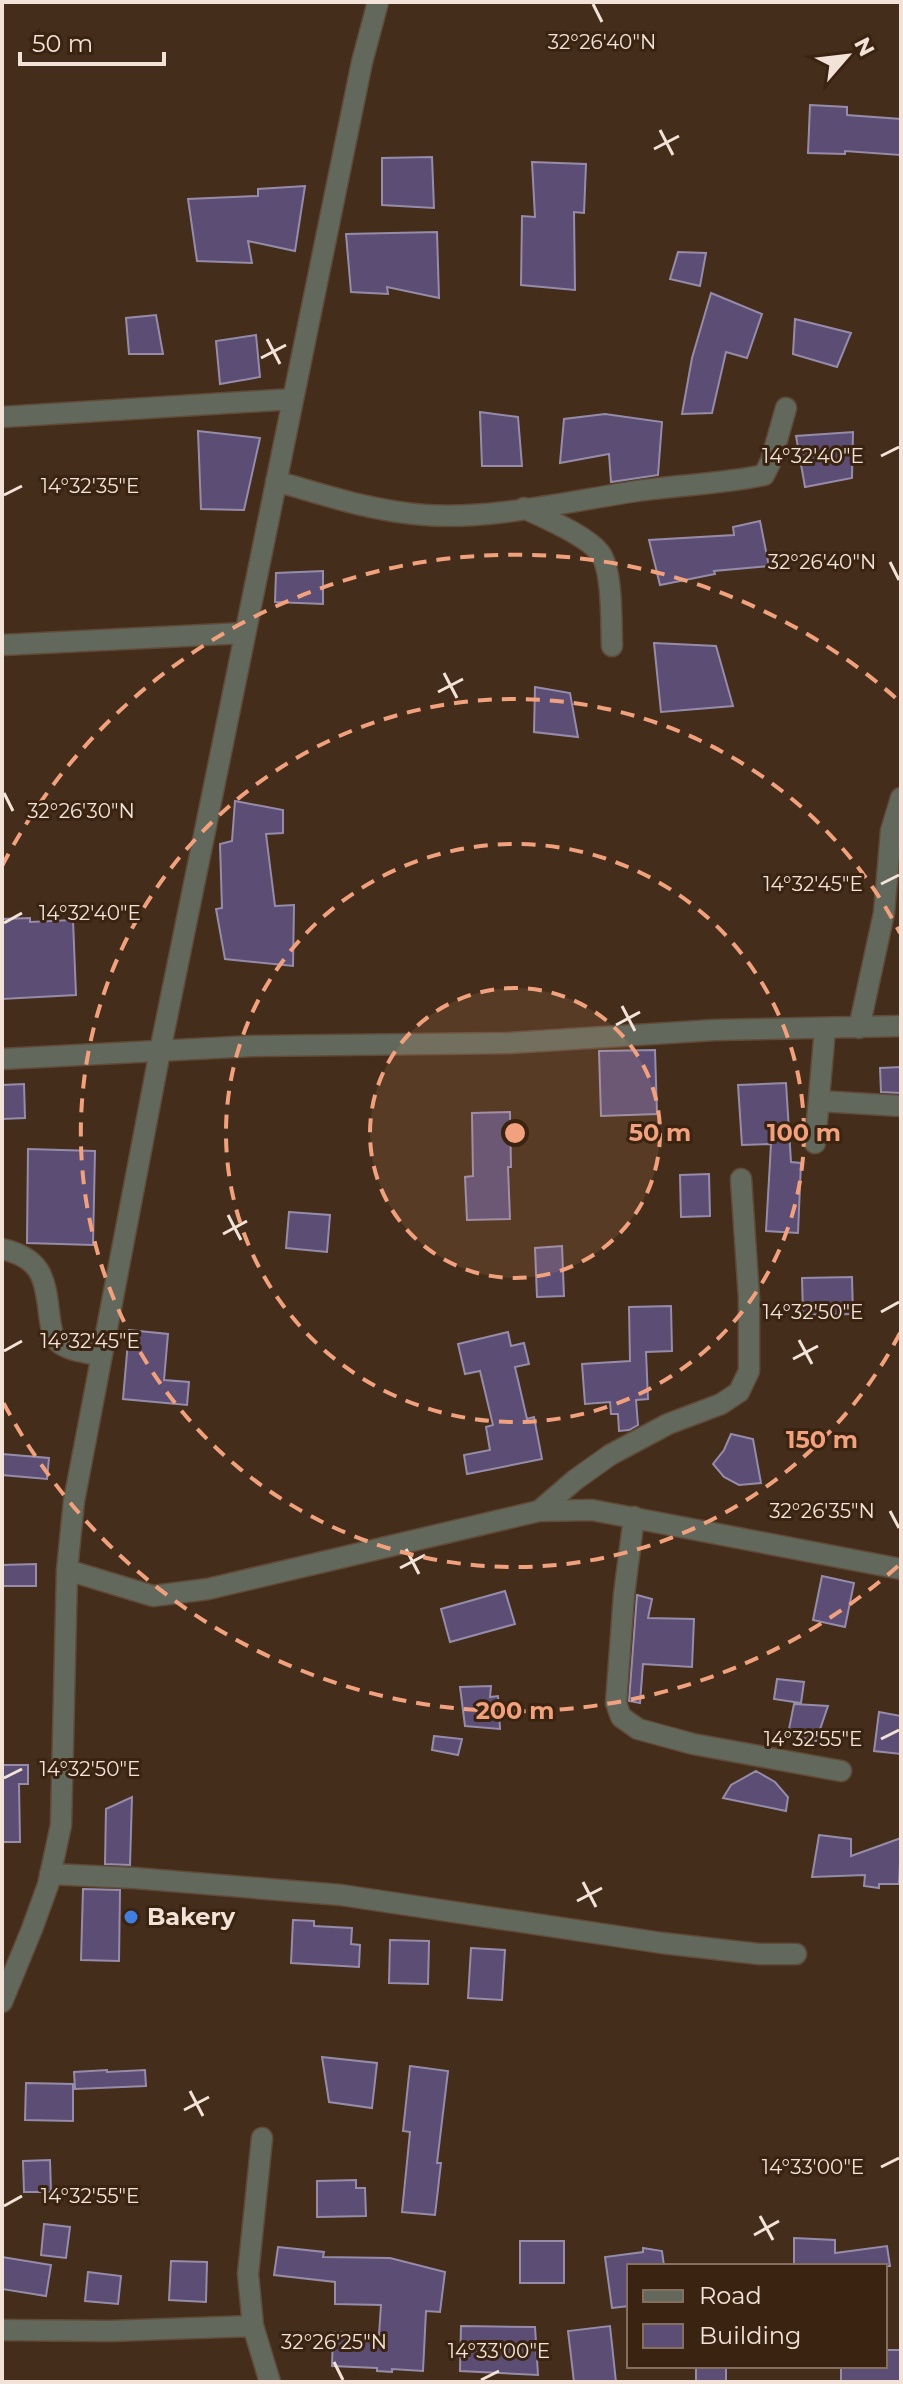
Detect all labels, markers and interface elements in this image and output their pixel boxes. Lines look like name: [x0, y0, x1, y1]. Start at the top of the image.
scale bar: [20, 16, 164, 66]
north arrow: [807, 16, 887, 96]
text: 50 m: [32, 29, 93, 58]
text: 32°26'40"N: [548, 30, 656, 54]
text: N: [848, 33, 880, 61]
text: 14°32'40"E: [762, 444, 864, 468]
text: 14°32'35"E: [41, 474, 139, 498]
text: 32°26'40"N: [768, 550, 876, 574]
text: 32°26'30"N: [27, 799, 135, 823]
text: 14°32'45"E: [763, 872, 863, 896]
text: 14°32'40"E: [39, 901, 141, 925]
text: 50 m: [629, 1118, 691, 1147]
text: 100 m: [767, 1118, 841, 1147]
centre of rings: [501, 1119, 529, 1147]
text: 14°32'50"E: [763, 1300, 863, 1324]
text: 14°32'45"E: [40, 1329, 140, 1353]
text: 150 m: [786, 1425, 858, 1454]
text: 32°26'35"N: [769, 1499, 875, 1523]
text: 200 m: [476, 1696, 554, 1725]
text: 14°32'55"E: [764, 1727, 862, 1751]
text: 14°32'50"E: [40, 1757, 140, 1781]
place label: Bakery: [147, 1902, 236, 1931]
marker: Bakery: [122, 1908, 140, 1926]
text: 14°33'00"E: [762, 2155, 864, 2179]
text: 14°32'55"E: [41, 2184, 139, 2208]
legend: [627, 2264, 887, 2368]
text: Road: [699, 2281, 762, 2310]
text: Building: [699, 2321, 802, 2350]
text: 32°26'25"N: [281, 2330, 387, 2354]
text: 14°33'00"E: [448, 2339, 550, 2363]

